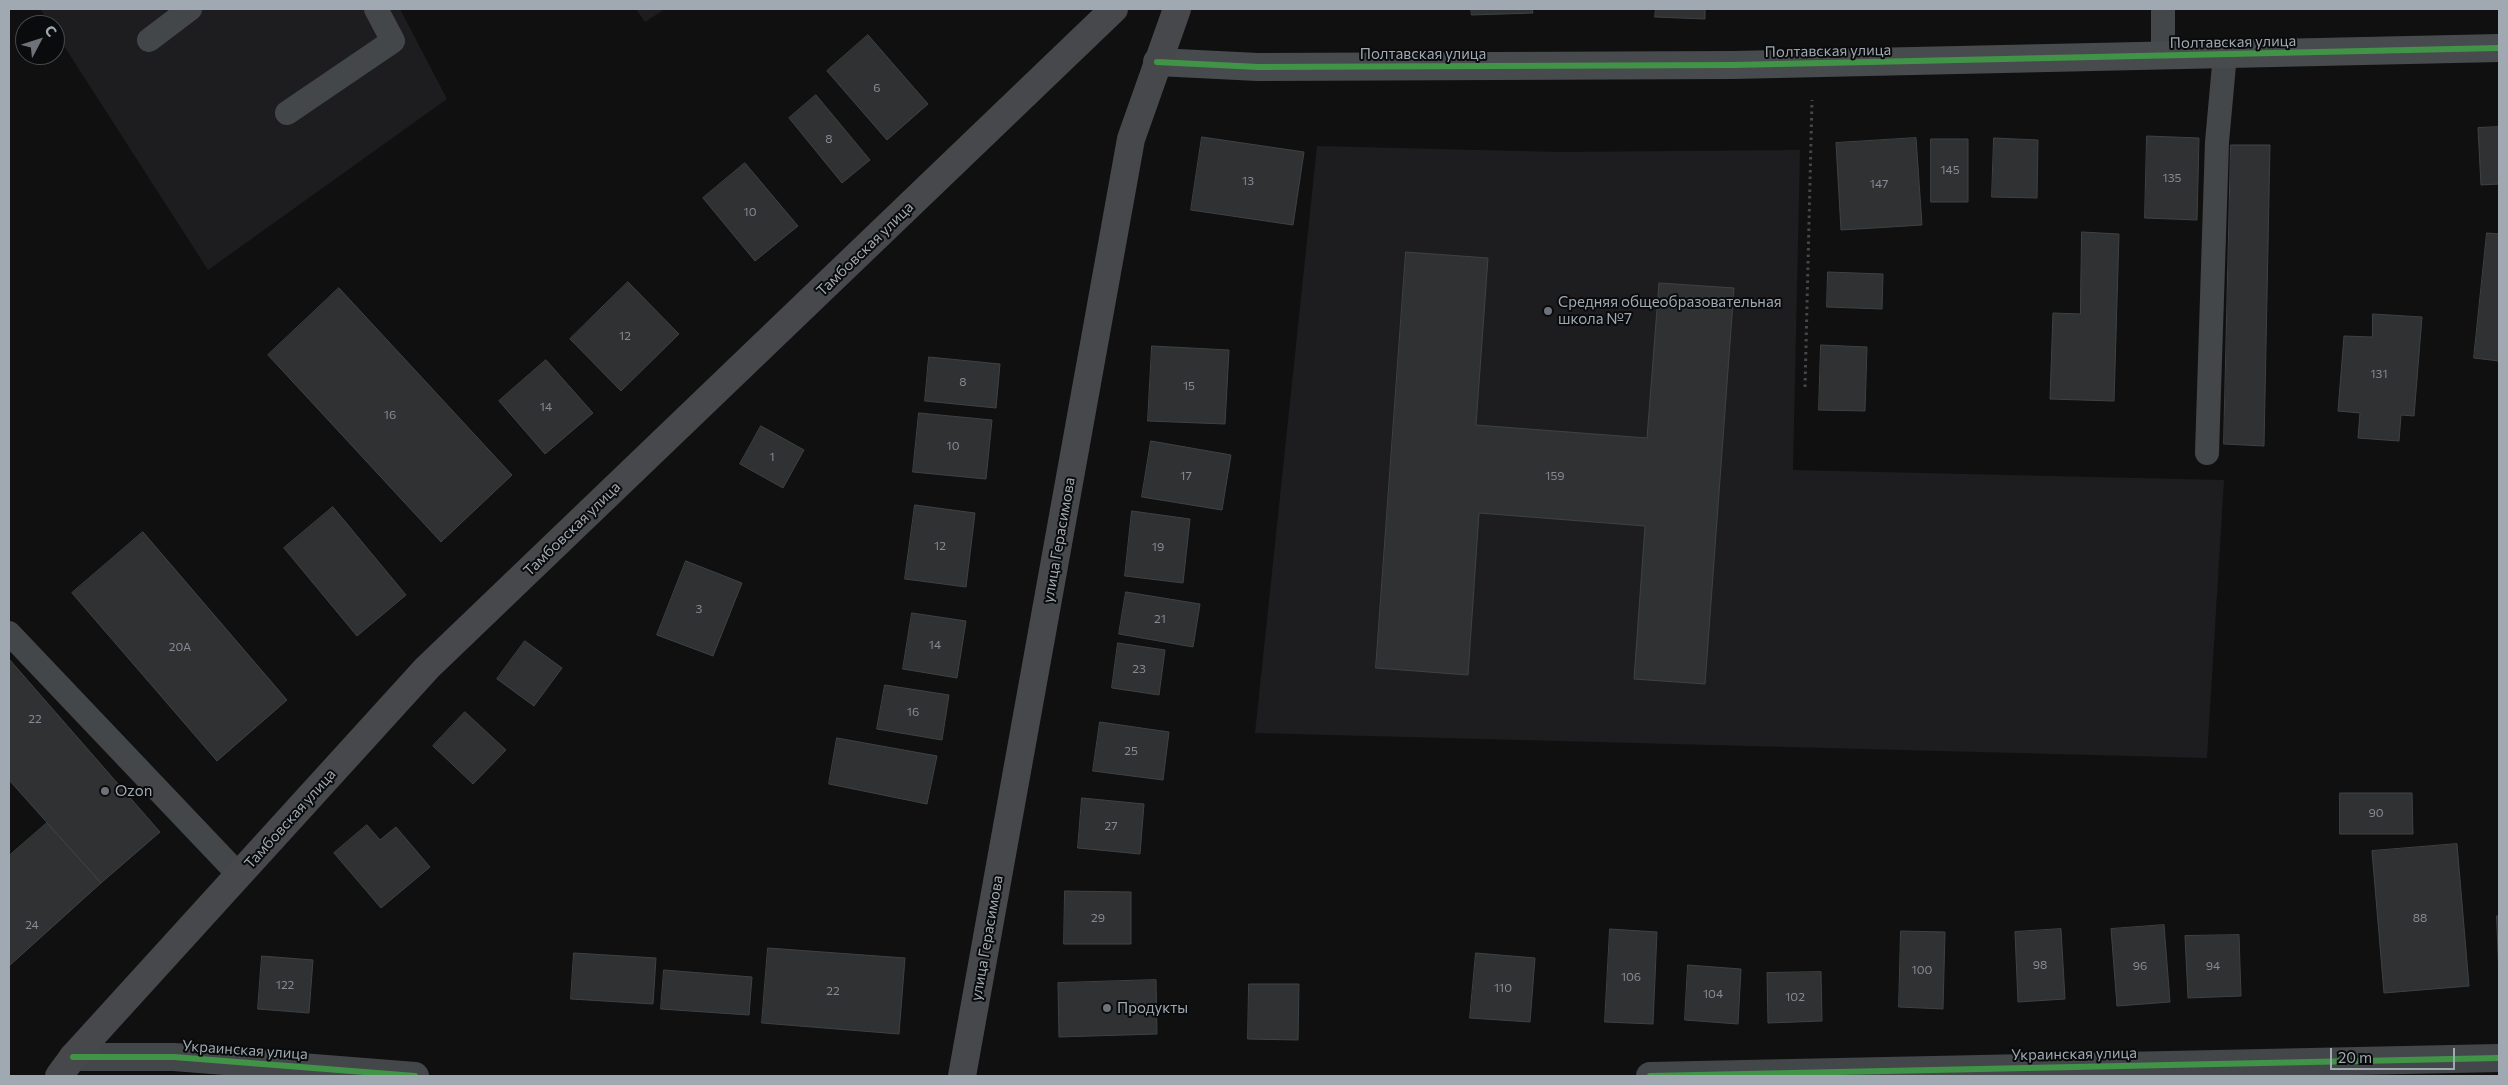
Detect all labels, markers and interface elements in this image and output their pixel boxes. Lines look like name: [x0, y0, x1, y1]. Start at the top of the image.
north arrow: [15, 15, 65, 65]
text: С: [42, 22, 61, 40]
street label: Полтавская улица: [2170, 32, 2296, 52]
street label: Полтавская улица: [1765, 41, 1891, 61]
street label: Полтавская улица: [1360, 45, 1486, 63]
house number: 6: [873, 81, 881, 95]
house number: 8: [825, 132, 833, 146]
house number: 145: [1940, 163, 1960, 177]
house number: 135: [2163, 171, 2181, 185]
house number: 13: [1242, 174, 1254, 188]
house number: 147: [1870, 177, 1888, 191]
street label: Тамбовская улица: [813, 198, 917, 300]
house number: 10: [744, 205, 756, 219]
place label: Средняя общеобразовательная школа №7: [1558, 293, 1782, 328]
marker: Средняя общеобразовательная школа №7: [1542, 305, 1554, 317]
house number: 12: [619, 329, 631, 343]
house number: 131: [2370, 367, 2388, 381]
house number: 8: [959, 375, 967, 389]
house number: 15: [1183, 379, 1195, 393]
house number: 14: [540, 400, 552, 414]
house number: 16: [384, 408, 396, 422]
house number: 10: [947, 439, 959, 453]
house number: 1: [769, 450, 775, 464]
house number: 17: [1180, 469, 1192, 483]
house number: 159: [1545, 469, 1565, 483]
street label: улица Герасимова: [1039, 476, 1079, 604]
street label: Тамбовская улица: [520, 478, 624, 580]
house number: 12: [934, 539, 946, 553]
house number: 19: [1152, 540, 1164, 554]
house number: 3: [696, 602, 702, 616]
house number: 21: [1154, 612, 1166, 626]
house number: 14: [929, 638, 941, 652]
house number: 20А: [169, 640, 191, 654]
house number: 23: [1132, 662, 1146, 676]
house number: 16: [907, 705, 919, 719]
house number: 22: [28, 712, 42, 726]
house number: 25: [1124, 744, 1138, 758]
street label: Тамбовская улица: [241, 765, 339, 873]
place label: Ozon: [115, 782, 152, 800]
marker: Ozon: [99, 785, 111, 797]
house number: 90: [2368, 806, 2384, 820]
house number: 27: [1105, 819, 1117, 833]
street label: улица Герасимова: [967, 874, 1007, 1002]
house number: 29: [1091, 911, 1105, 925]
house number: 88: [2413, 911, 2427, 925]
house number: 24: [25, 918, 39, 932]
house number: 98: [2033, 958, 2047, 972]
house number: 96: [2133, 959, 2147, 973]
house number: 94: [2206, 959, 2220, 973]
house number: 100: [1912, 963, 1932, 977]
house number: 106: [1621, 970, 1641, 984]
house number: 122: [276, 978, 294, 992]
house number: 110: [1494, 981, 1512, 995]
house number: 22: [826, 984, 840, 998]
house number: 104: [1703, 987, 1723, 1001]
house number: 102: [1785, 990, 1805, 1004]
place label: Продукты: [1117, 999, 1188, 1017]
marker: Продукты: [1101, 1002, 1113, 1014]
street label: Украинская улица: [182, 1037, 308, 1063]
scale bar: [2333, 1038, 2458, 1070]
street label: Украинская улица: [2011, 1044, 2137, 1064]
text: 20 m: [2338, 1048, 2372, 1066]

